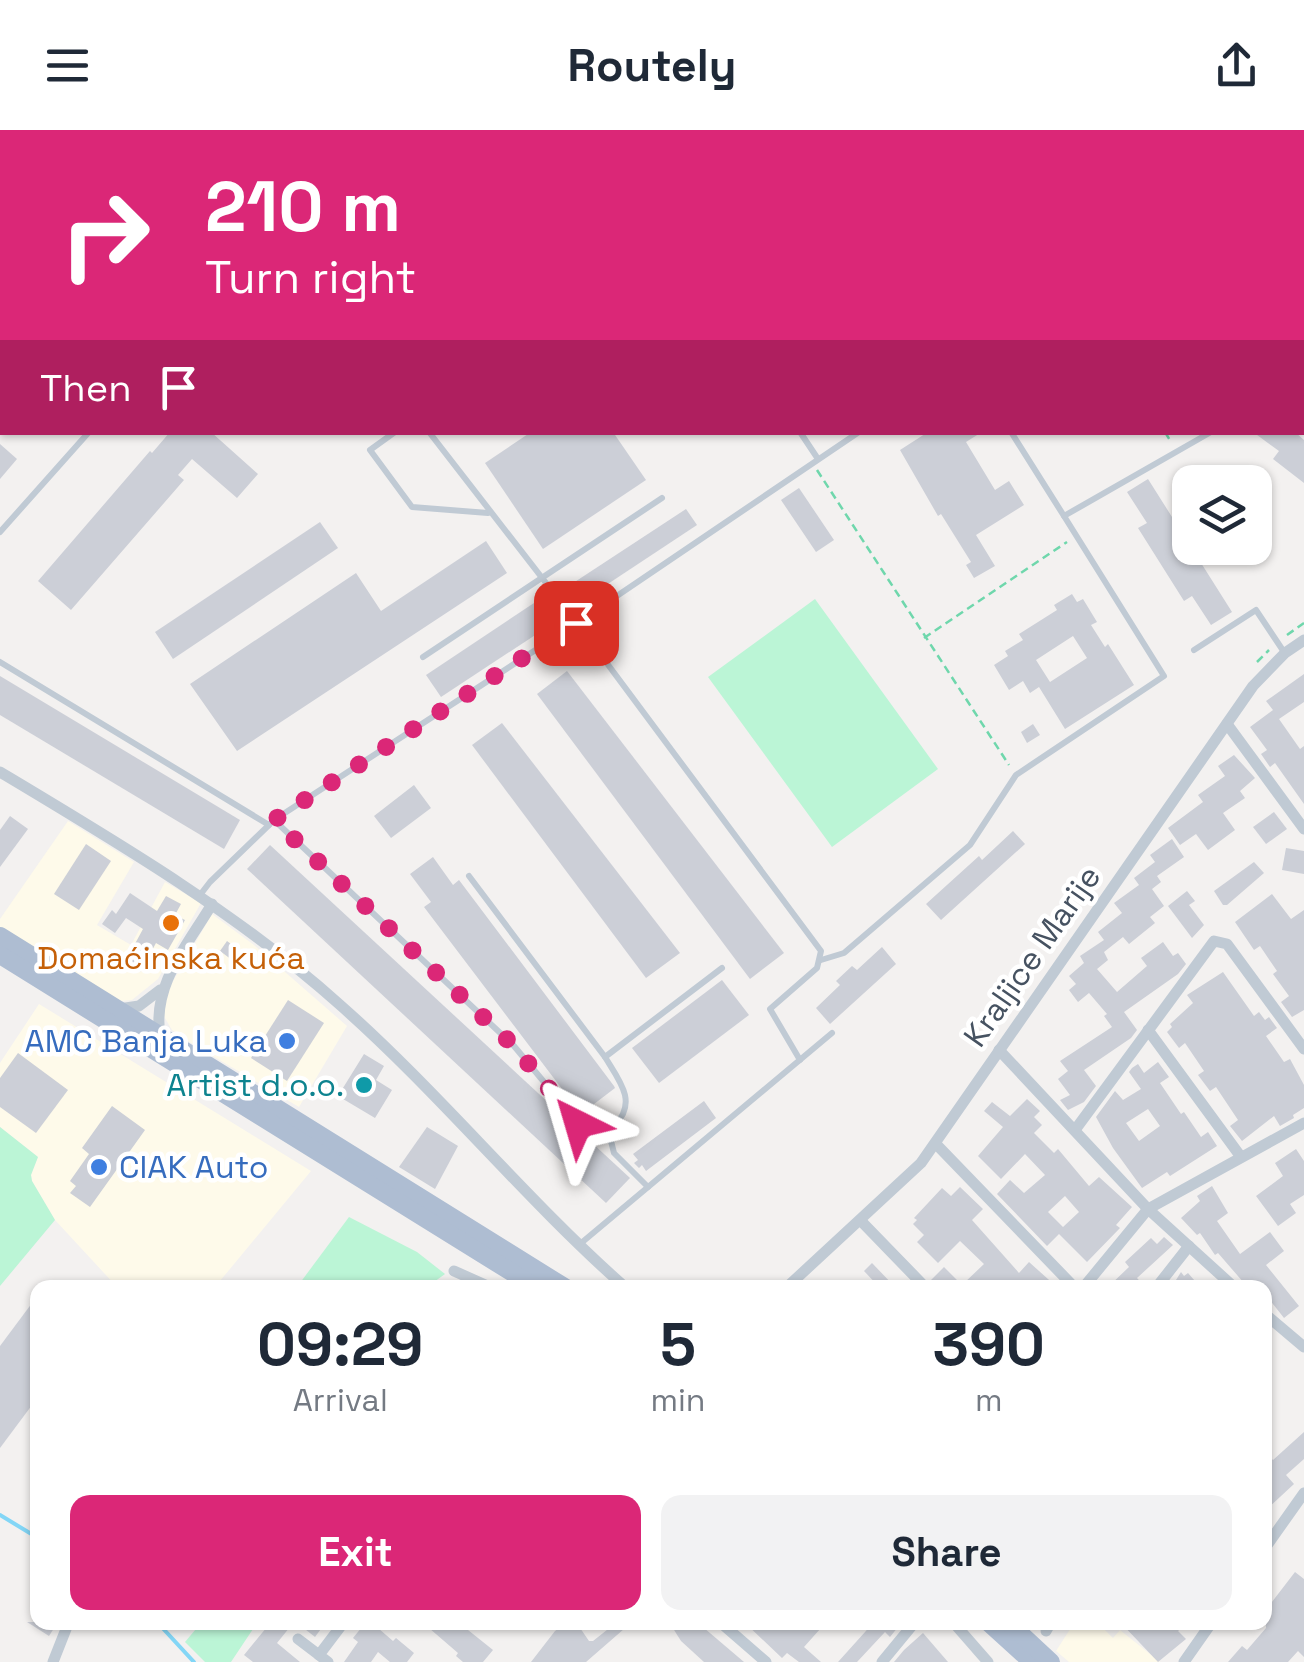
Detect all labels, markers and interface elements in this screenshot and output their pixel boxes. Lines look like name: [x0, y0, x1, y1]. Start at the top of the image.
text: Routely: [567, 37, 737, 94]
icon: menu: [40, 38, 95, 93]
icon: share: [1209, 38, 1264, 93]
text: 210 m: [205, 162, 401, 251]
icon: right: [40, 170, 170, 300]
text: Turn right: [205, 249, 416, 306]
icon: arrive: [151, 360, 206, 415]
text: Then: [40, 364, 131, 412]
map controls: [1172, 465, 1272, 565]
button: layers: [1172, 465, 1272, 565]
pin: [534, 581, 619, 666]
icon: arrive: [549, 596, 604, 651]
street label: Kraljice Marije: [955, 858, 1109, 1054]
marker: Domaćinska kuća: [160, 912, 182, 934]
place label: Domaćinska kuća: [37, 938, 305, 978]
place label: AMC Banja Luka: [25, 1021, 267, 1061]
marker: AMC Banja Luka: [276, 1030, 298, 1052]
place label: Artist d.o.o.: [166, 1065, 344, 1105]
position arrow: [526, 1072, 630, 1176]
marker: Artist d.o.o.: [353, 1074, 375, 1096]
place label: CIAK Auto: [119, 1147, 269, 1187]
marker: CIAK Auto: [88, 1156, 110, 1178]
text: 09:29: [257, 1306, 423, 1383]
text: 5: [660, 1306, 696, 1383]
text: 390: [932, 1306, 1045, 1383]
text: Arrival: [293, 1380, 388, 1420]
text: min: [650, 1380, 705, 1420]
text: m: [975, 1380, 1002, 1420]
button: Exit: [70, 1495, 641, 1610]
button: Share: [661, 1495, 1232, 1610]

